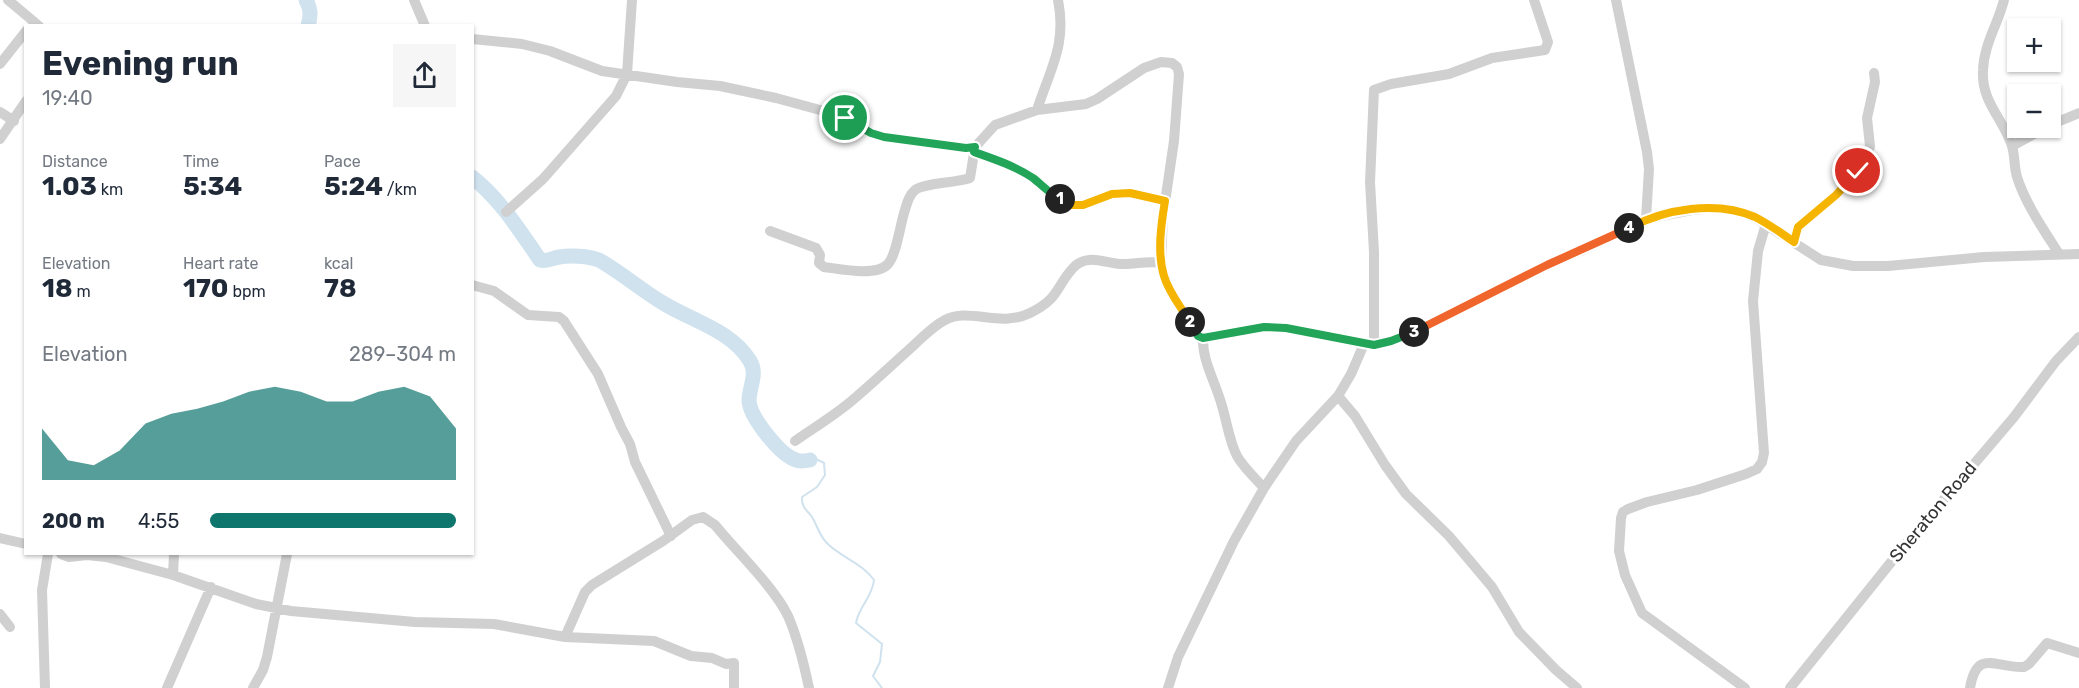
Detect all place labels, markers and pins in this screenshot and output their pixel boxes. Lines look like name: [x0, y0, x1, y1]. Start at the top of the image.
pin: [819, 92, 870, 143]
pin: [1832, 145, 1883, 196]
pin: 1: [1045, 184, 1075, 214]
pin: 4: [1614, 213, 1644, 243]
pin: 2: [1175, 307, 1205, 337]
pin: 3: [1399, 317, 1429, 347]

